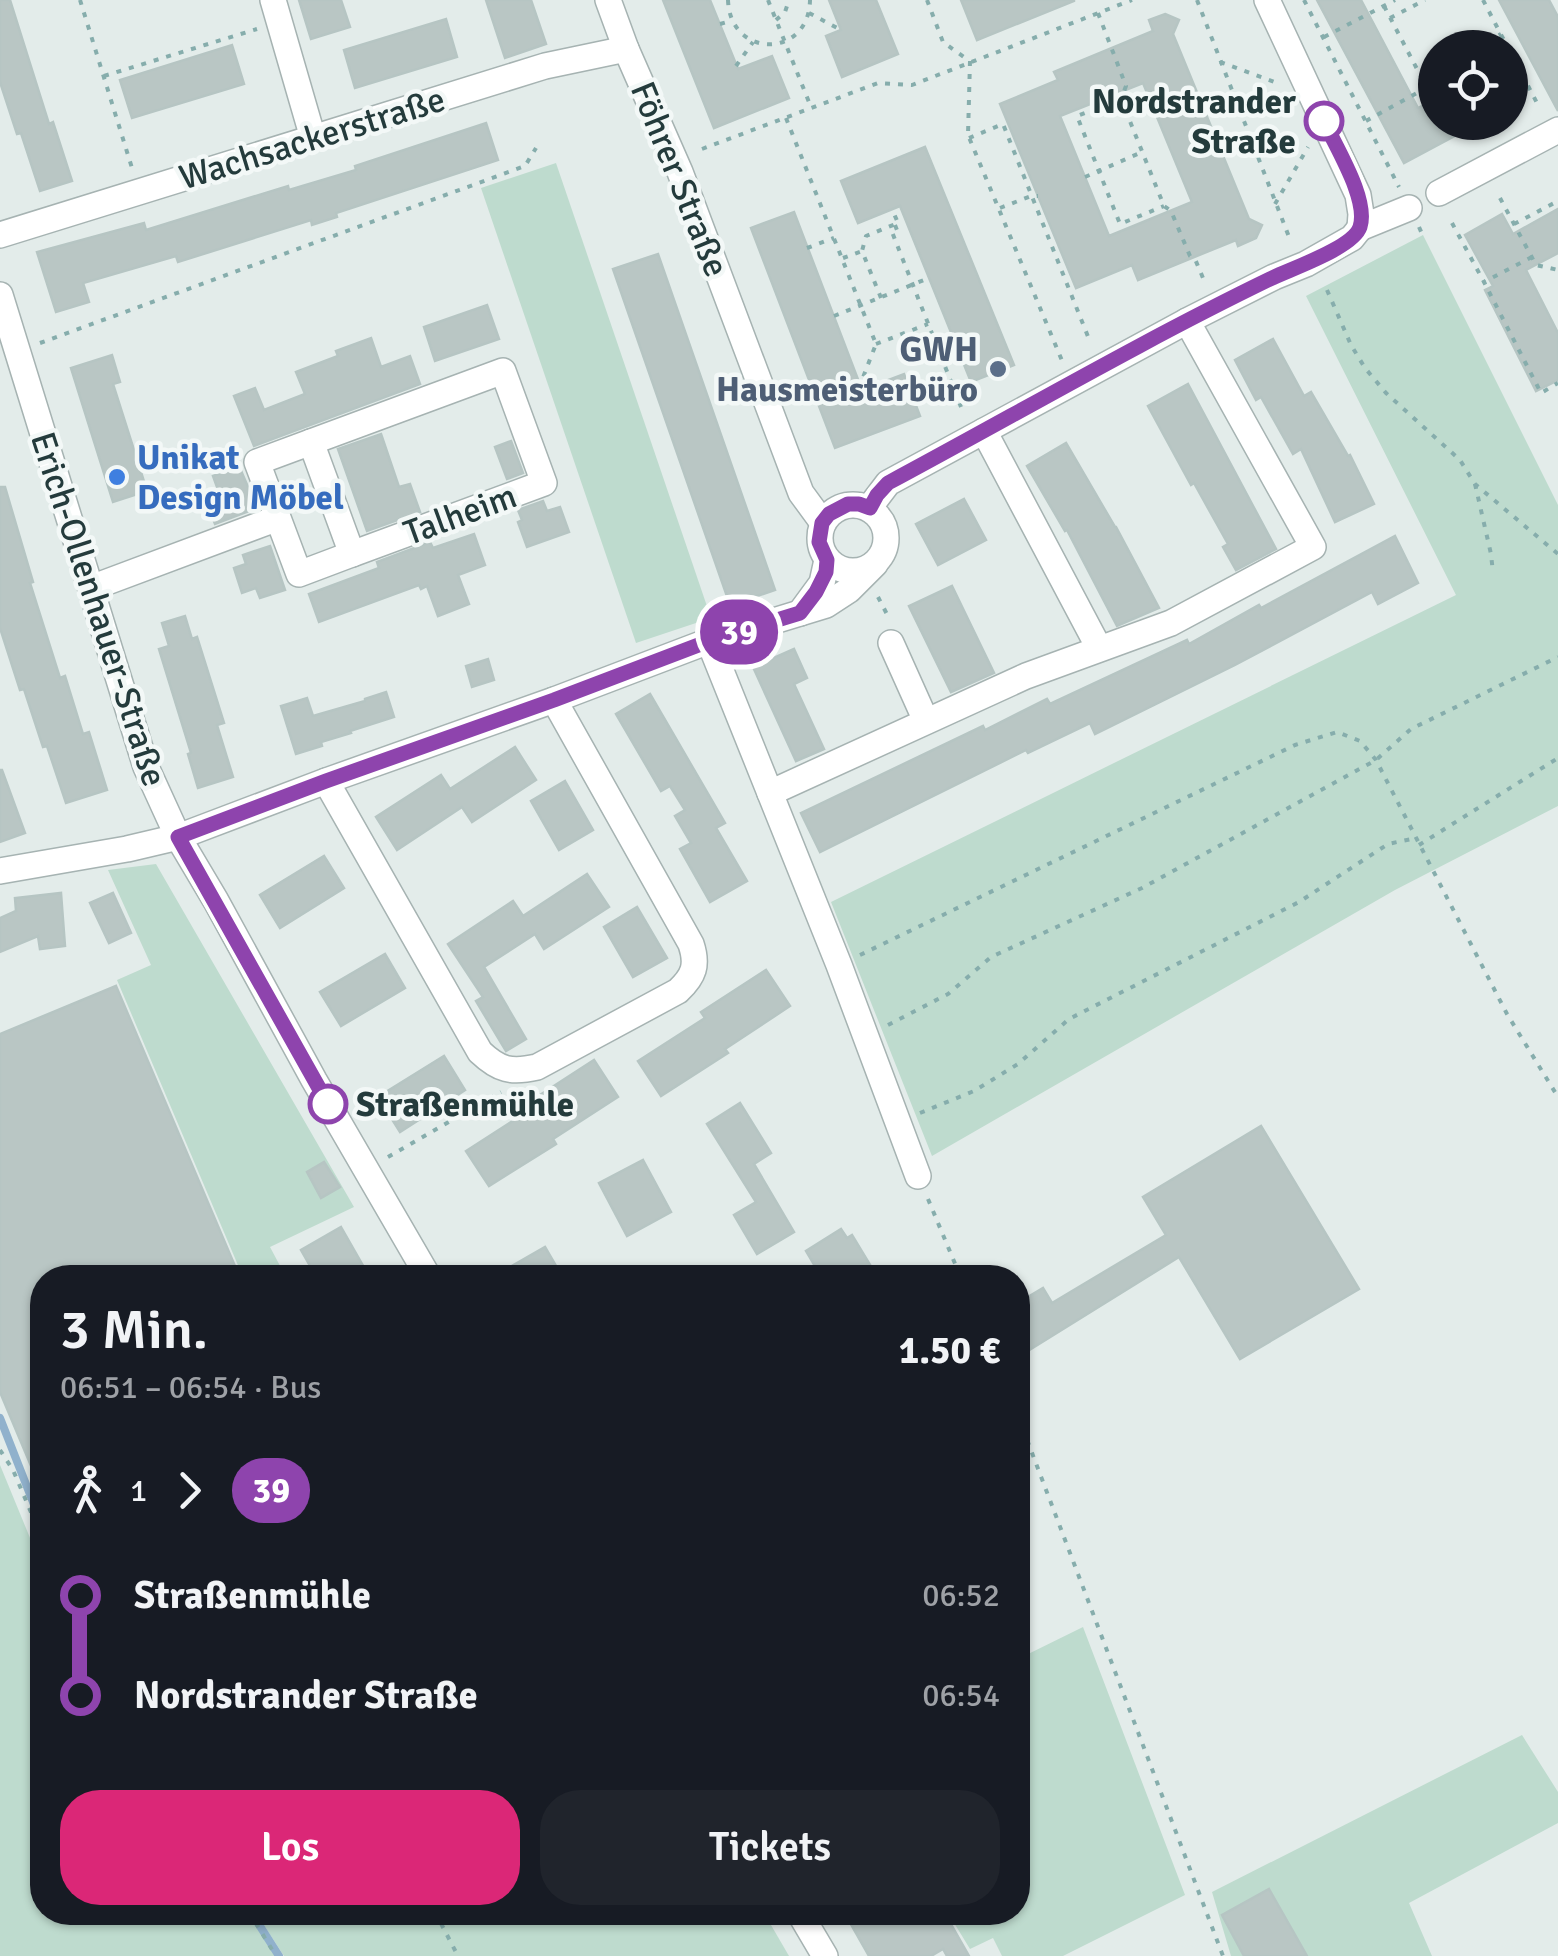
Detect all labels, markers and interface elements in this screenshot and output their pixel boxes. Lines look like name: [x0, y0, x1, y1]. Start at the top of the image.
map controls: [1418, 30, 1528, 140]
button: locate: [1418, 30, 1528, 140]
street label: Föhrer Straße: [621, 75, 738, 283]
street label: Wachsackerstraße: [174, 78, 450, 199]
place label: Nordstrander Straße: [1092, 80, 1296, 163]
marker: Nordstrander Straße: [1305, 102, 1343, 140]
place label: GWH Hausmeisterbüro: [716, 328, 978, 411]
marker: GWH Hausmeisterbüro: [987, 358, 1009, 380]
street label: Erich-Ollenhauer-Straße: [21, 427, 176, 792]
place label: Unikat Design Möbel: [137, 436, 344, 519]
marker: Unikat Design Möbel: [106, 466, 128, 488]
street label: Talheim: [398, 474, 522, 555]
line badge: 39: [694, 600, 784, 664]
text: 39: [720, 611, 758, 654]
place label: Straßenmühle: [356, 1083, 574, 1126]
marker: Straßenmühle: [309, 1085, 347, 1123]
text: 3 Min.: [60, 1296, 208, 1364]
text: 1.50 €: [899, 1327, 1000, 1374]
text: 06:51 – 06:54 · Bus: [60, 1368, 321, 1407]
icon: walk: [60, 1463, 115, 1518]
icon: forward: [162, 1463, 217, 1518]
text: 39: [252, 1469, 290, 1512]
text: 1: [130, 1471, 147, 1510]
text: Straßenmühle: [134, 1572, 371, 1619]
text: 06:52: [922, 1576, 1000, 1615]
text: Nordstrander Straße: [134, 1672, 478, 1719]
text: 06:54: [922, 1676, 1000, 1715]
button: Los: [60, 1790, 520, 1905]
button: Tickets: [540, 1790, 1000, 1905]

